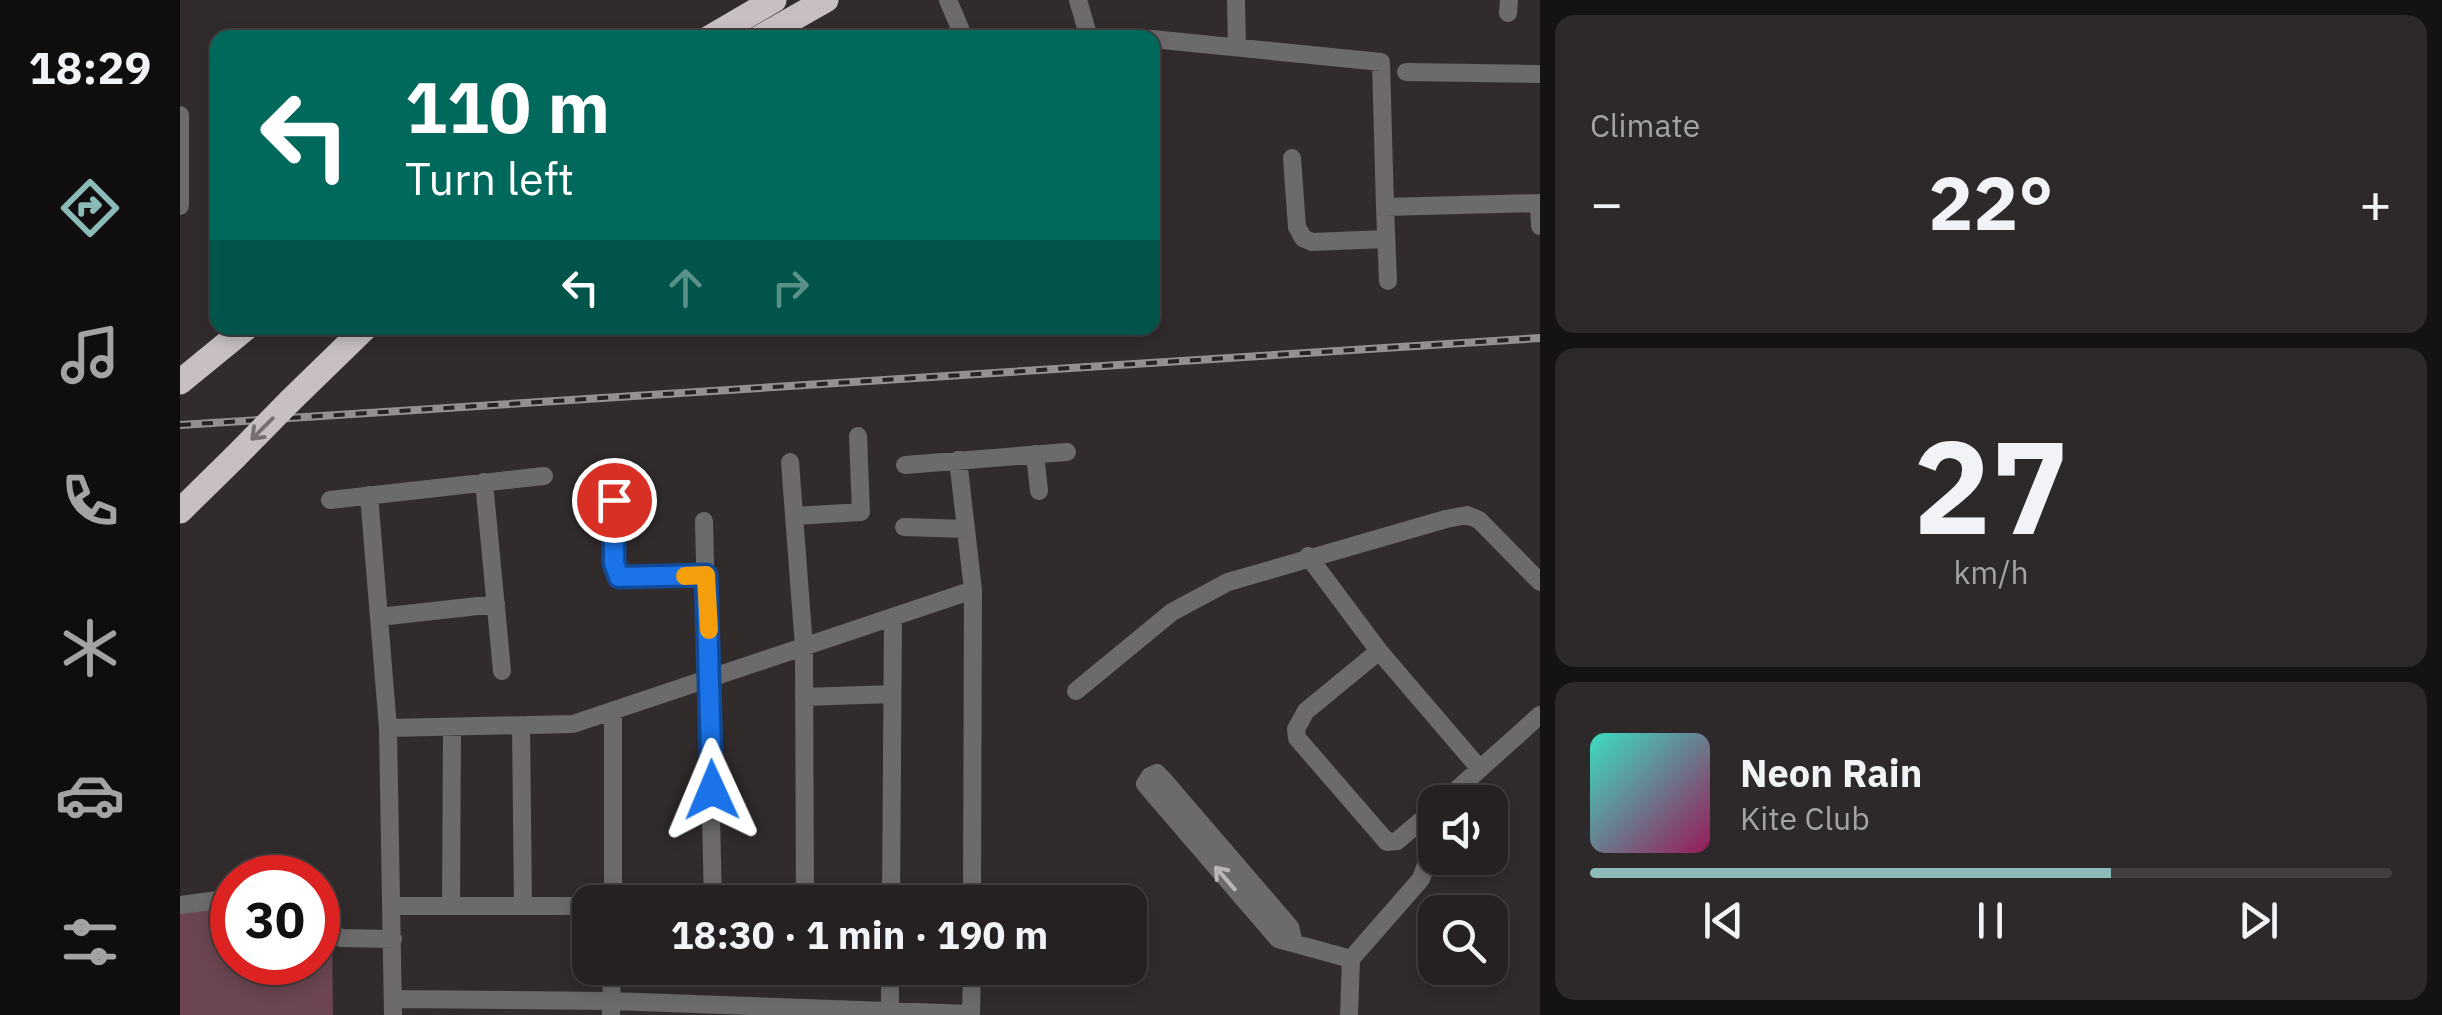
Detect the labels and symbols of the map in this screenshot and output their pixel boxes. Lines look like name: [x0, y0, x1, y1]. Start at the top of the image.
one-way arrow: [251, 416, 275, 440]
pin: [572, 458, 657, 543]
position arrow: [660, 738, 764, 842]
speed limit sign: 30: [210, 855, 340, 985]
one-way arrow: [1214, 865, 1236, 891]

